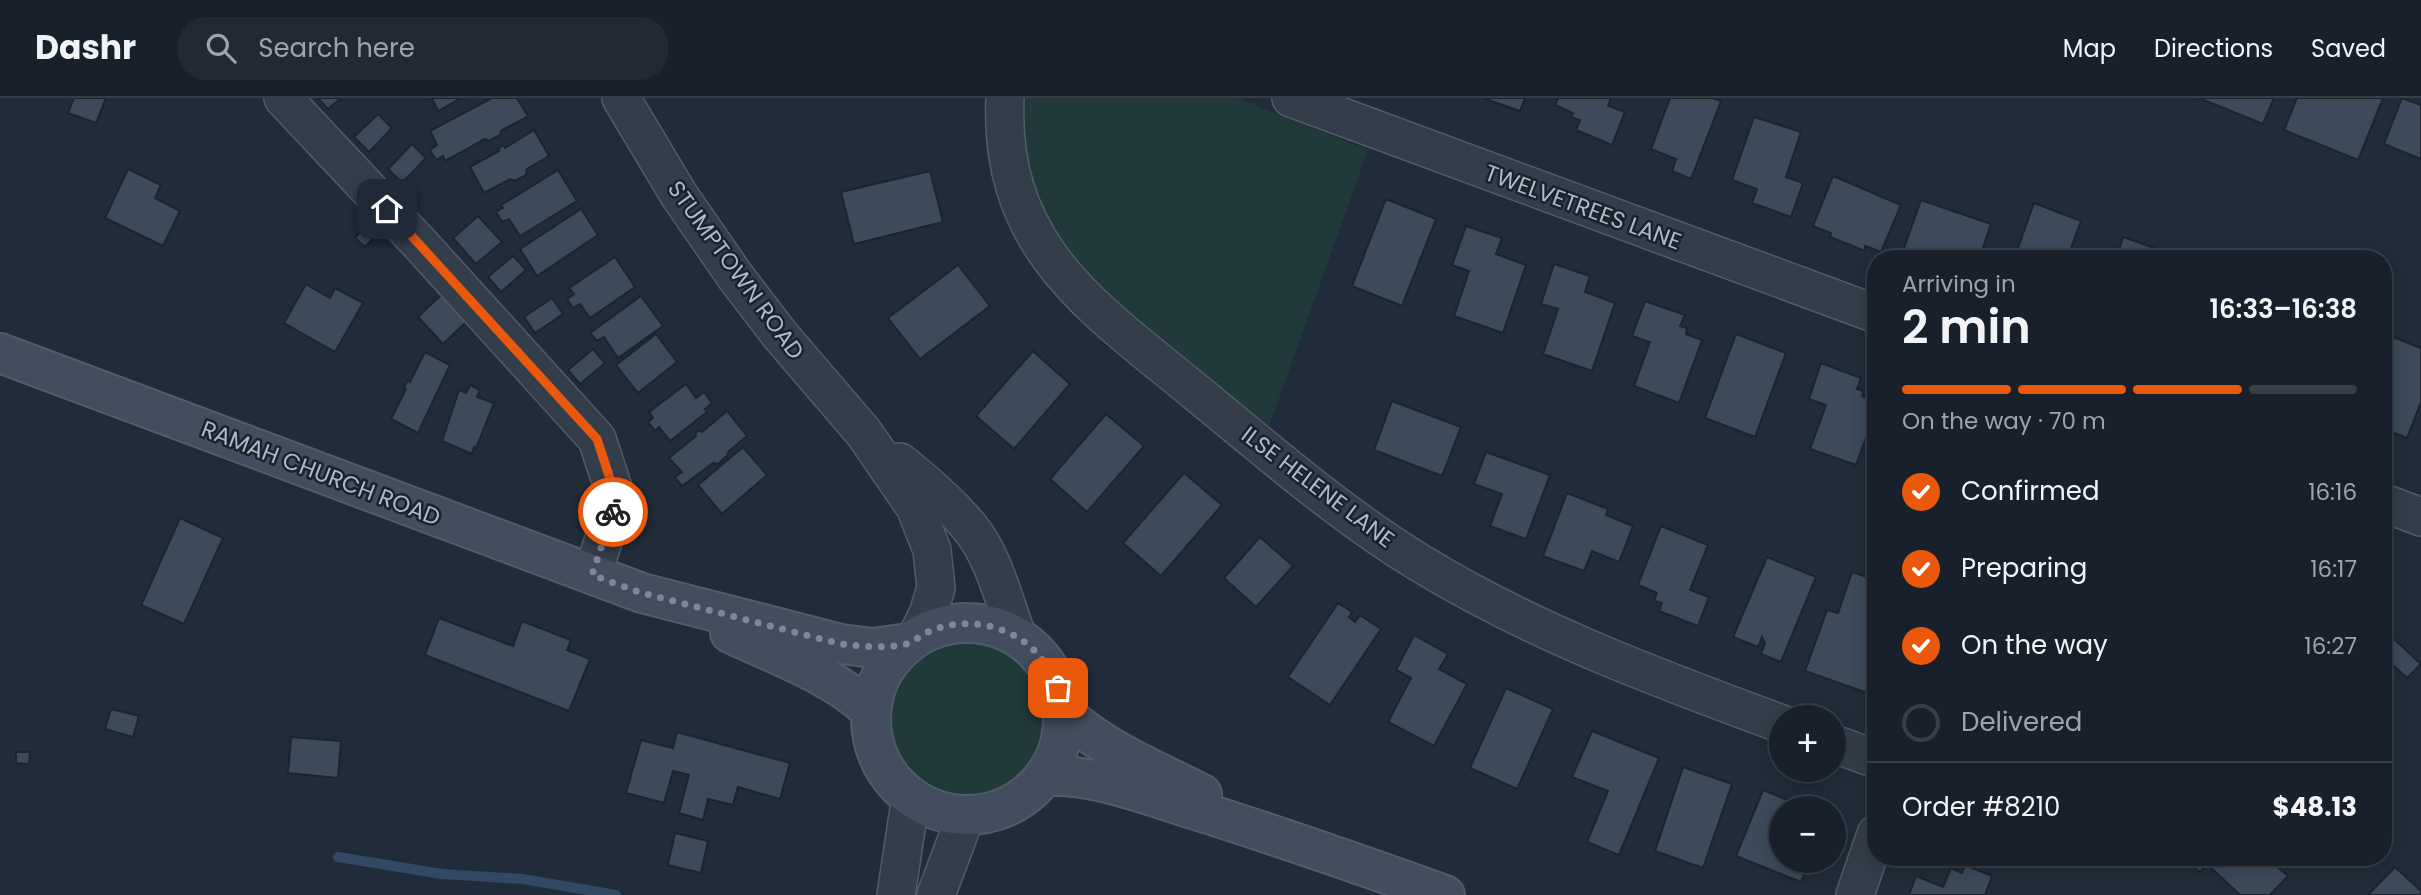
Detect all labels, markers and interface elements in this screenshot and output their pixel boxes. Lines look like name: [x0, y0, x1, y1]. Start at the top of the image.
search box: [178, 17, 668, 80]
text: Dashr: [35, 24, 136, 71]
icon: search: [202, 29, 240, 67]
text: Search here: [258, 30, 415, 66]
text: Map: [2063, 32, 2116, 65]
text: Directions: [2154, 32, 2273, 65]
text: Saved: [2311, 32, 2386, 65]
street label: TWELVETREES LANE: [1480, 157, 1686, 257]
street label: STUMPTOWN ROAD: [660, 174, 812, 366]
pin: [357, 179, 417, 239]
icon: home: [368, 190, 406, 228]
text: Arriving in: [1902, 268, 2016, 300]
text: 16:33–16:38: [2210, 291, 2357, 327]
text: 2 min: [1902, 295, 2031, 359]
text: On the way · 70 m: [1902, 405, 2106, 437]
street label: RAMAH CHURCH ROAD: [197, 413, 445, 533]
street label: ILSE HELENE LANE: [1235, 419, 1401, 555]
icon: check: [1902, 473, 1940, 511]
text: Confirmed: [1961, 473, 2099, 509]
text: 16:16: [2308, 476, 2357, 508]
courier: [578, 477, 648, 547]
icon: bike: [594, 493, 632, 531]
icon: check: [1902, 550, 1940, 588]
text: Preparing: [1961, 550, 2087, 586]
text: 16:17: [2310, 553, 2357, 585]
icon: check: [1902, 627, 1940, 665]
text: On the way: [1961, 627, 2108, 663]
text: 16:27: [2304, 630, 2357, 662]
pin: [1028, 658, 1088, 718]
icon: bag: [1039, 669, 1077, 707]
text: Delivered: [1961, 704, 2082, 740]
map controls: [1769, 705, 1846, 873]
button: +: [1769, 705, 1846, 782]
text: Order #8210: [1902, 789, 2060, 825]
text: $48.13: [2273, 789, 2357, 825]
button: −: [1769, 796, 1846, 873]

